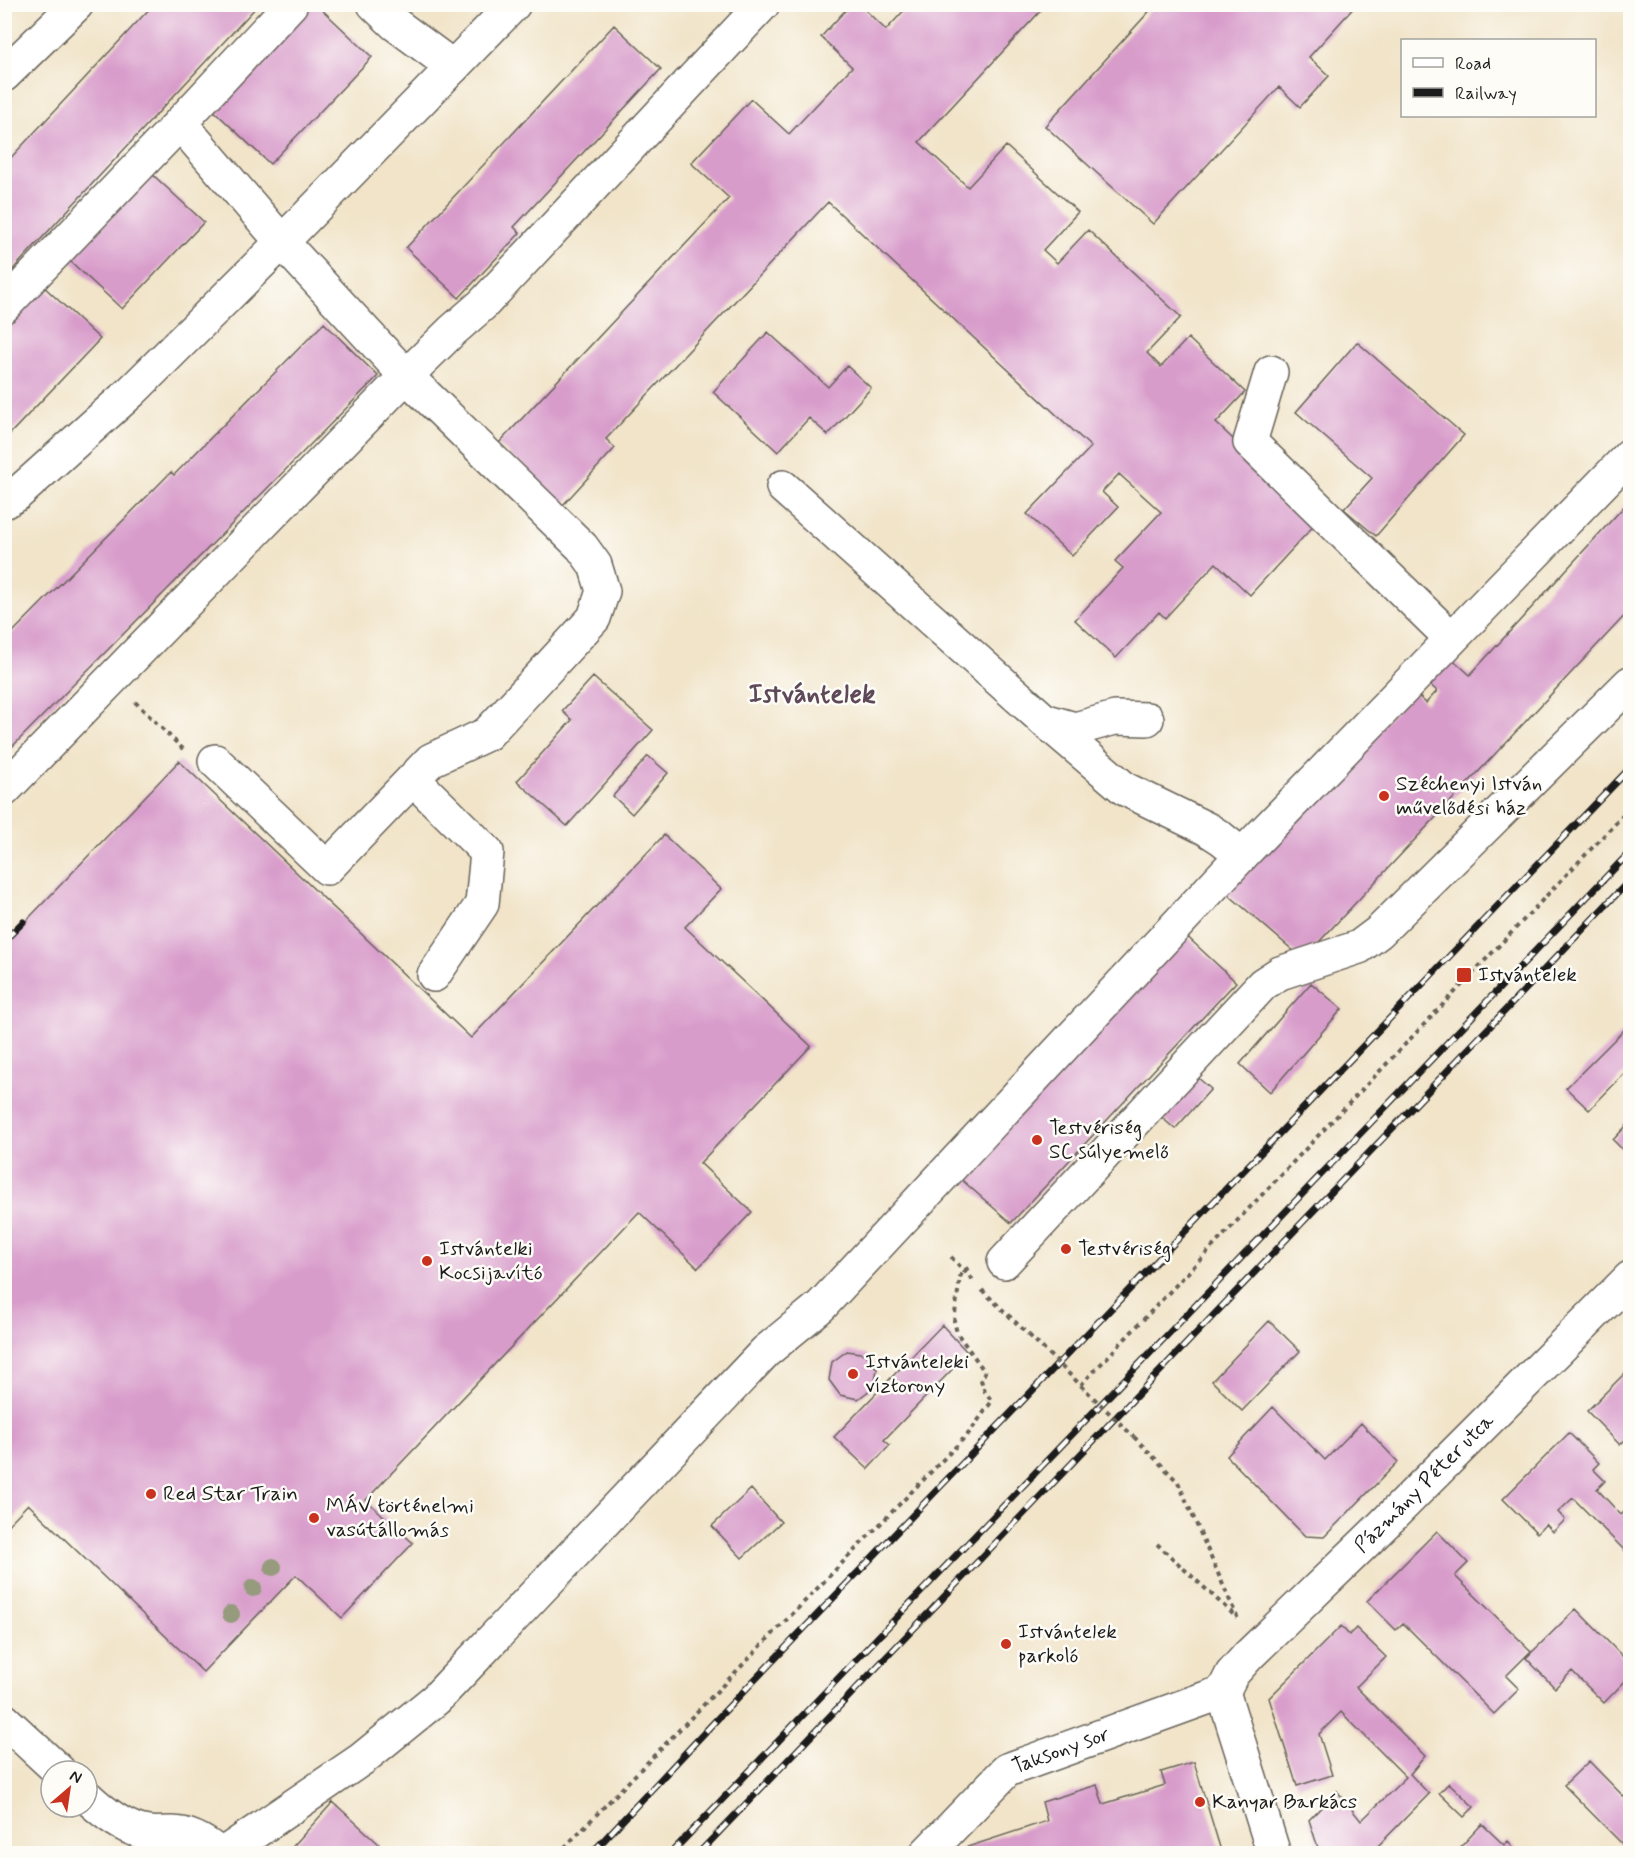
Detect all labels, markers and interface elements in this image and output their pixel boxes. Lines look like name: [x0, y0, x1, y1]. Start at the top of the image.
legend: [1401, 39, 1596, 117]
text: Road: [1455, 52, 1491, 76]
text: Railway: [1455, 82, 1517, 106]
district label: Istvántelek: [748, 677, 876, 712]
place label: Széchenyi István művelődési ház: [1396, 770, 1542, 822]
marker: Széchenyi István művelődési ház: [1377, 789, 1391, 803]
place label: Istvántelek: [1478, 961, 1577, 989]
marker: Istvántelek: [1455, 966, 1473, 984]
place label: Testvériség SC súlyemelő: [1049, 1114, 1169, 1166]
marker: Testvériség SC súlyemelő: [1030, 1133, 1044, 1147]
place label: Istvántelki Kocsijavító: [439, 1235, 543, 1287]
place label: Testvériség: [1078, 1235, 1171, 1263]
marker: Testvériség: [1059, 1242, 1073, 1256]
marker: Istvántelki Kocsijavító: [420, 1254, 434, 1268]
place label: Istvánteleki víztorony: [865, 1348, 969, 1400]
marker: Istvánteleki víztorony: [846, 1367, 860, 1381]
street label: Pázmány Péter utca: [1348, 1407, 1501, 1559]
place label: Red Star Train: [163, 1480, 298, 1508]
marker: Red Star Train: [144, 1487, 158, 1501]
place label: MÁV történelmi vasútállomás: [326, 1492, 474, 1544]
marker: MÁV történelmi vasútállomás: [307, 1511, 321, 1525]
place label: Istvántelek parkoló: [1018, 1618, 1117, 1670]
marker: Istvántelek parkoló: [999, 1637, 1013, 1651]
street label: Taksony sor: [1008, 1720, 1114, 1781]
north arrow: [39, 1759, 99, 1819]
text: N: [66, 1765, 85, 1789]
place label: Kanyar Barkács: [1212, 1788, 1357, 1816]
marker: Kanyar Barkács: [1193, 1795, 1207, 1809]

